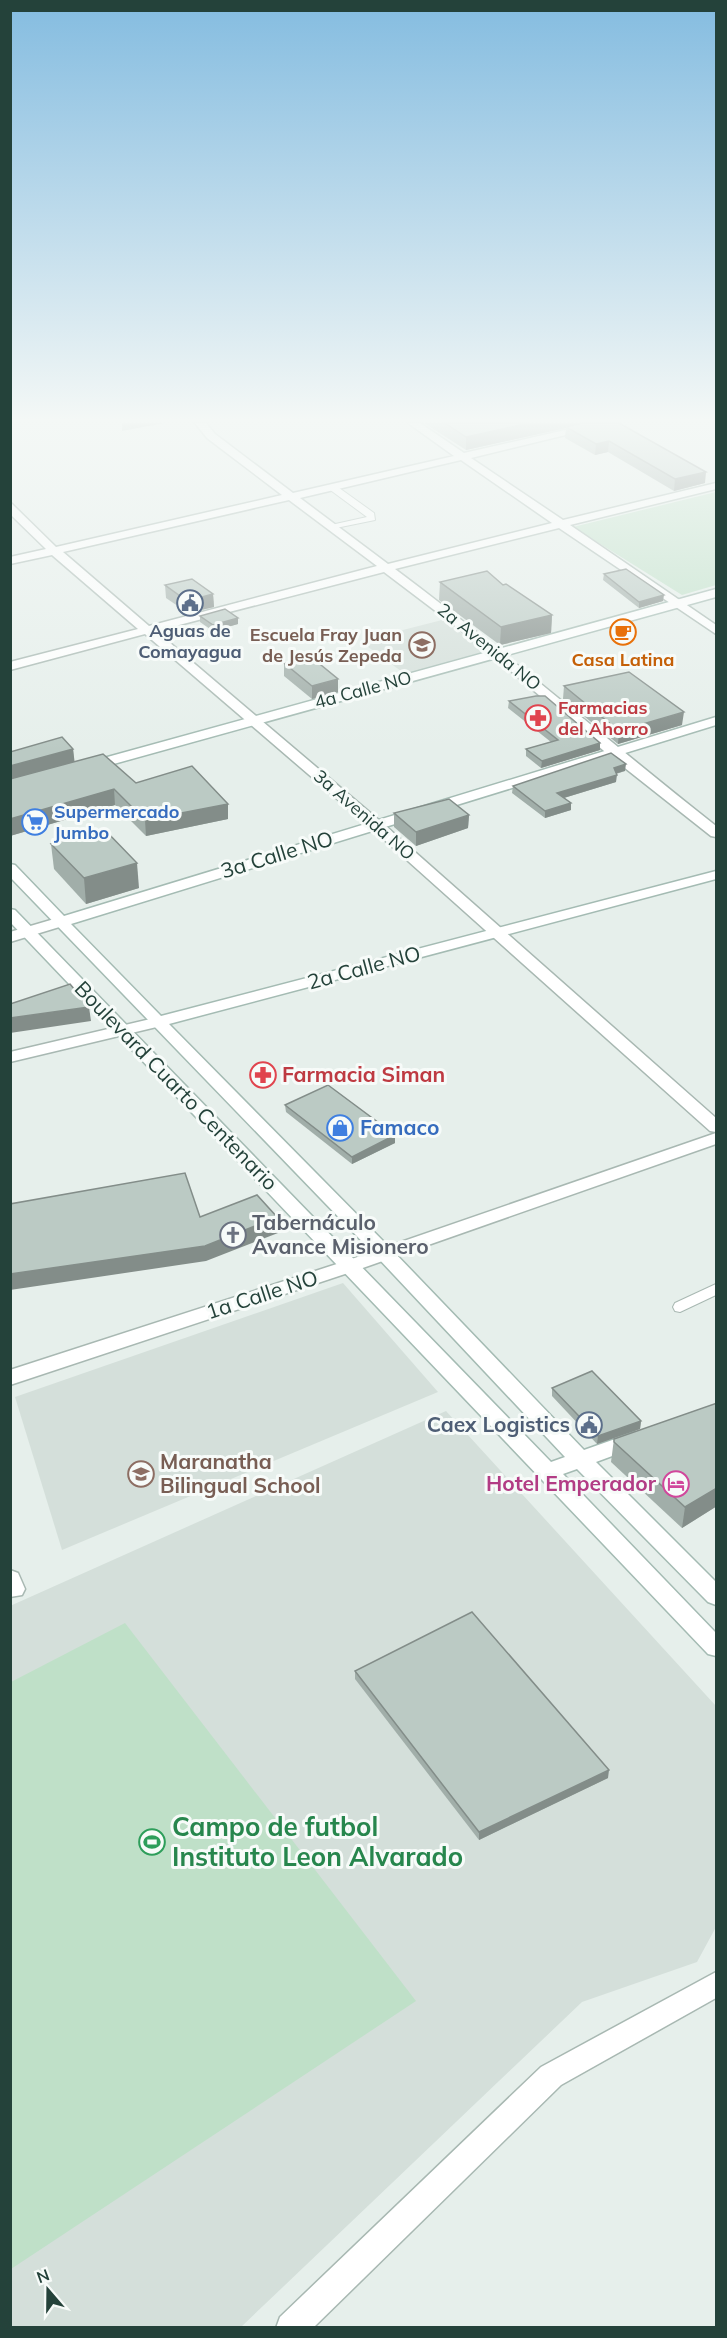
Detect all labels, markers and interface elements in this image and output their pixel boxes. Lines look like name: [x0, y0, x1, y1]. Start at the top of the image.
public building icon: Aguas de Comayagua: [175, 588, 205, 618]
street label: 2a Avenida NO: [433, 598, 546, 695]
cafe icon: Casa Latina: [608, 617, 638, 647]
place label: Aguas de Comayagua: [138, 619, 242, 663]
place label: Escuela Fray Juan de Jesús Zepeda: [250, 623, 402, 667]
school or university icon: Escuela Fray Juan de Jesús Zepeda: [407, 630, 437, 660]
place label: Casa Latina: [571, 648, 675, 671]
street label: 4a Calle NO: [312, 666, 414, 714]
place label: Farmacias del Ahorro: [558, 696, 648, 740]
pharmacy icon: Farmacias del Ahorro: [523, 703, 553, 733]
street label: 3a Avenida NO: [309, 764, 420, 865]
place label: Supermercado Jumbo: [54, 800, 179, 844]
supermarket icon: Supermercado Jumbo: [20, 807, 50, 837]
street label: 3a Calle NO: [217, 825, 336, 883]
street label: 2a Calle NO: [304, 939, 423, 995]
street label: Boulevard Cuarto Centenario: [70, 975, 284, 1195]
pharmacy icon: Farmacia Siman: [248, 1060, 278, 1090]
place label: Farmacia Siman: [282, 1061, 445, 1087]
shop icon: Famaco: [325, 1113, 355, 1143]
place label: Famaco: [360, 1114, 439, 1140]
place label: Tabernáculo Avance Misionero: [252, 1209, 429, 1259]
church icon: Tabernáculo Avance Misionero: [218, 1220, 248, 1250]
street label: 1a Calle NO: [202, 1264, 321, 1324]
public building icon: Caex Logistics: [574, 1410, 604, 1440]
place label: Caex Logistics: [427, 1411, 570, 1437]
place label: Maranatha Bilingual School: [160, 1448, 321, 1498]
school or university icon: Maranatha Bilingual School: [126, 1459, 156, 1489]
hotel icon: Hotel Emperador: [661, 1469, 691, 1499]
place label: Hotel Emperador: [486, 1470, 657, 1496]
place label: Campo de futbol Instituto Leon Alvarado: [172, 1810, 463, 1873]
sports icon: Campo de futbol Instituto Leon Alvarado: [137, 1827, 167, 1857]
north arrow: [18, 2260, 78, 2320]
text: N: [34, 2264, 52, 2287]

